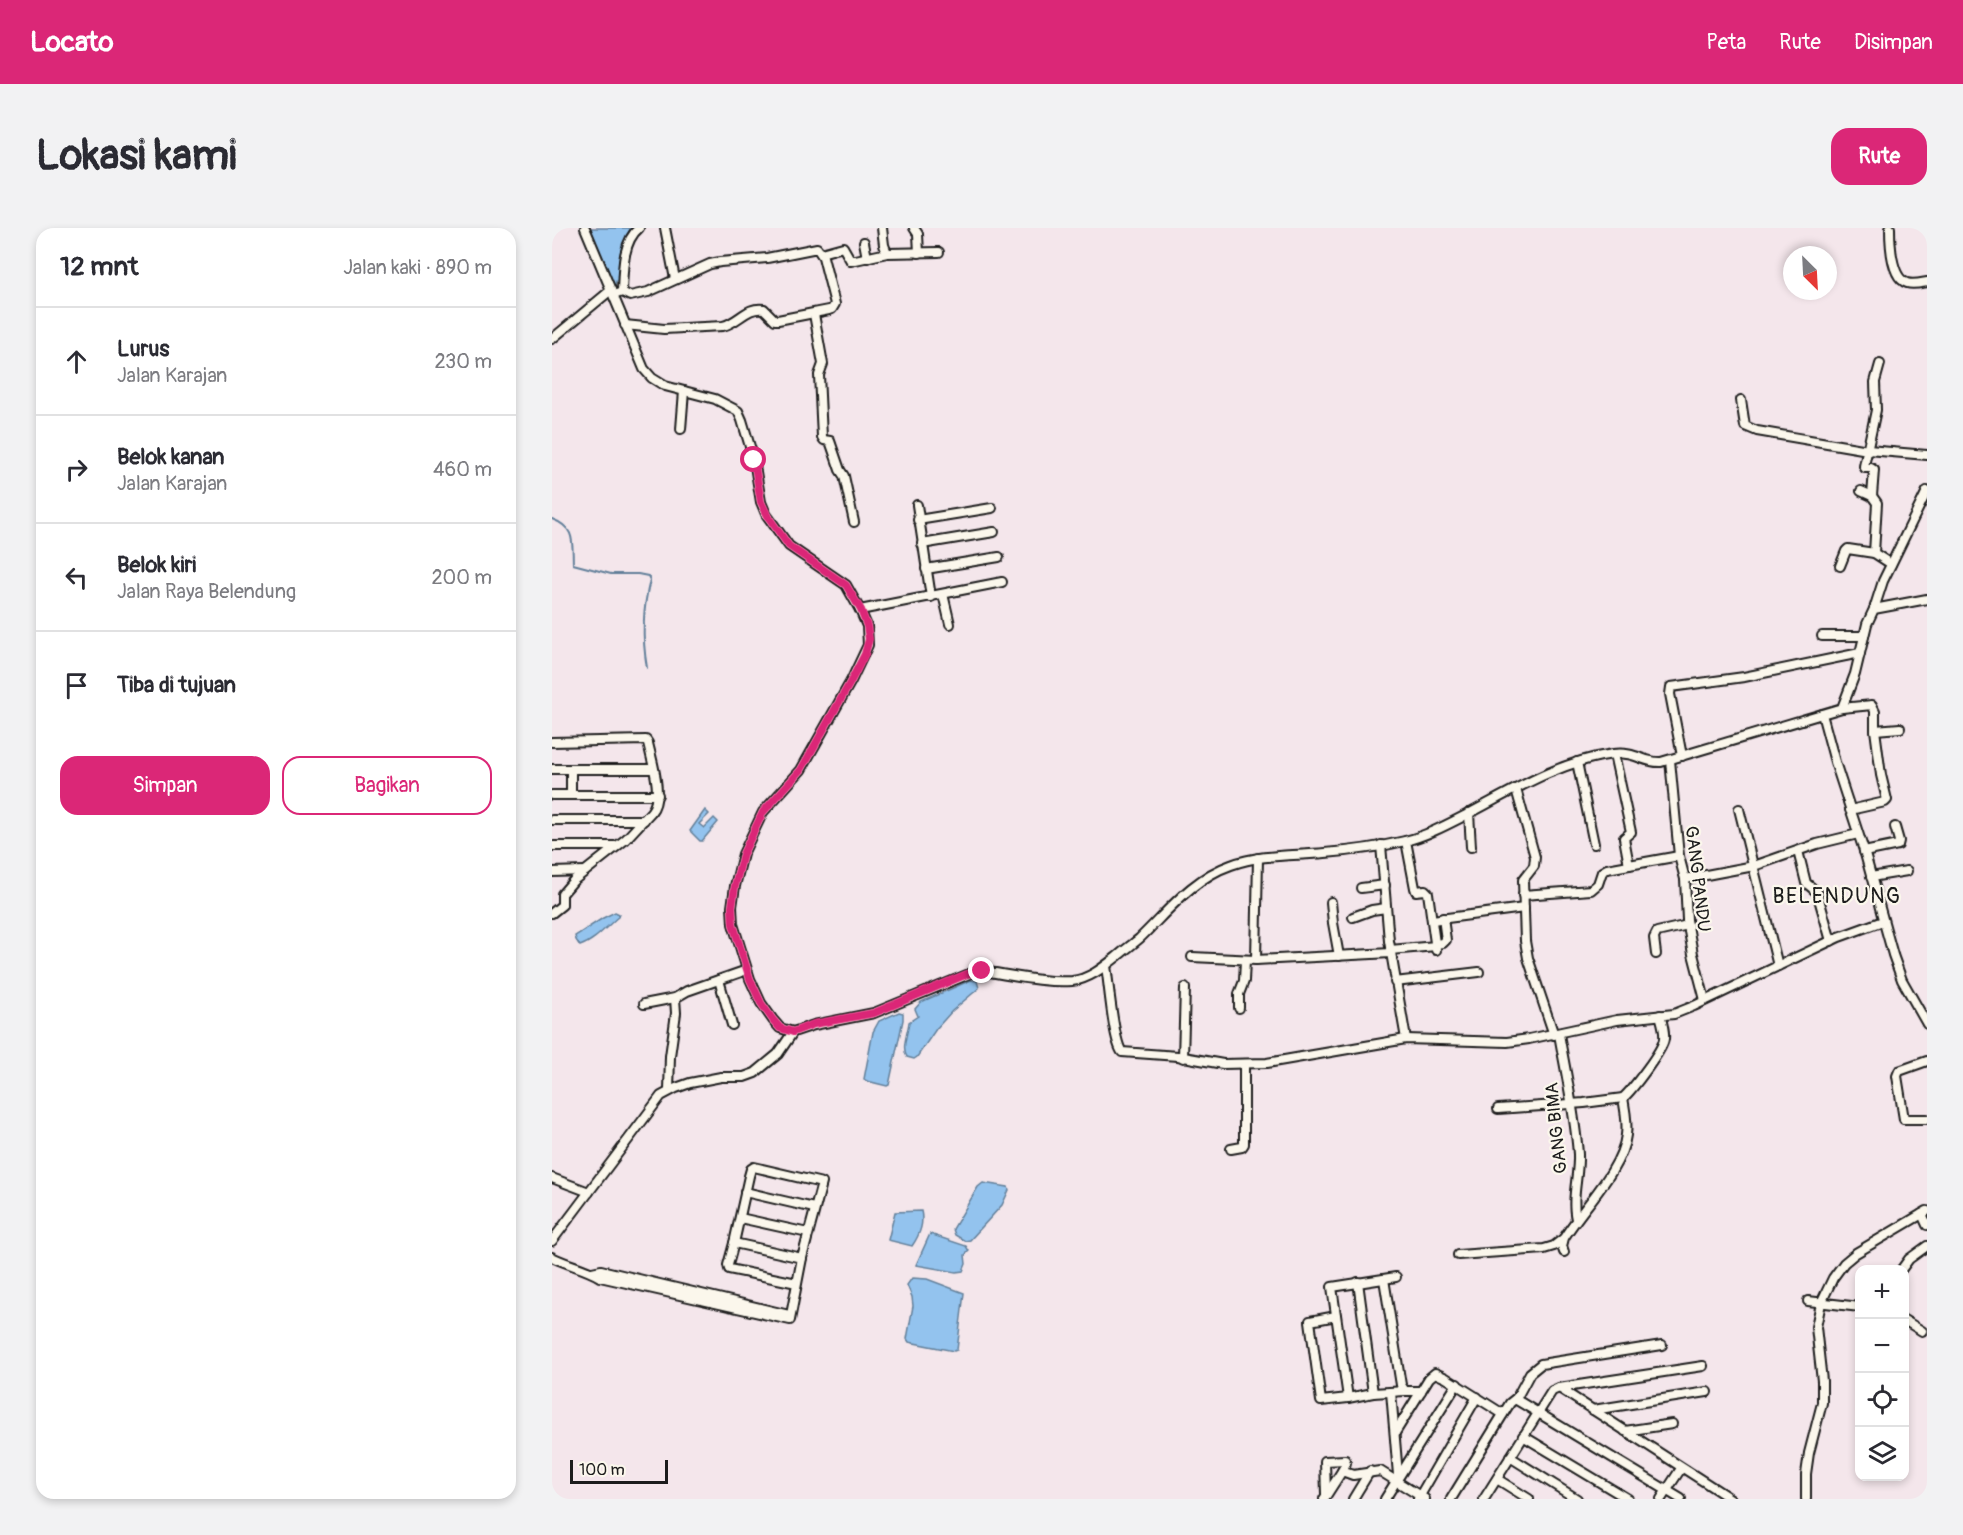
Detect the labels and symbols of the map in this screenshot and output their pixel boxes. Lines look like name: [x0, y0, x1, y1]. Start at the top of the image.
north arrow: [1783, 246, 1837, 300]
route start: [740, 446, 766, 472]
street label: GANG PANDU: [1680, 825, 1715, 933]
district label: BELENDUNG: [1773, 883, 1901, 910]
route end: [968, 957, 994, 983]
street label: GANG BIMA: [1540, 1081, 1573, 1175]
scale bar: [570, 1457, 668, 1484]

